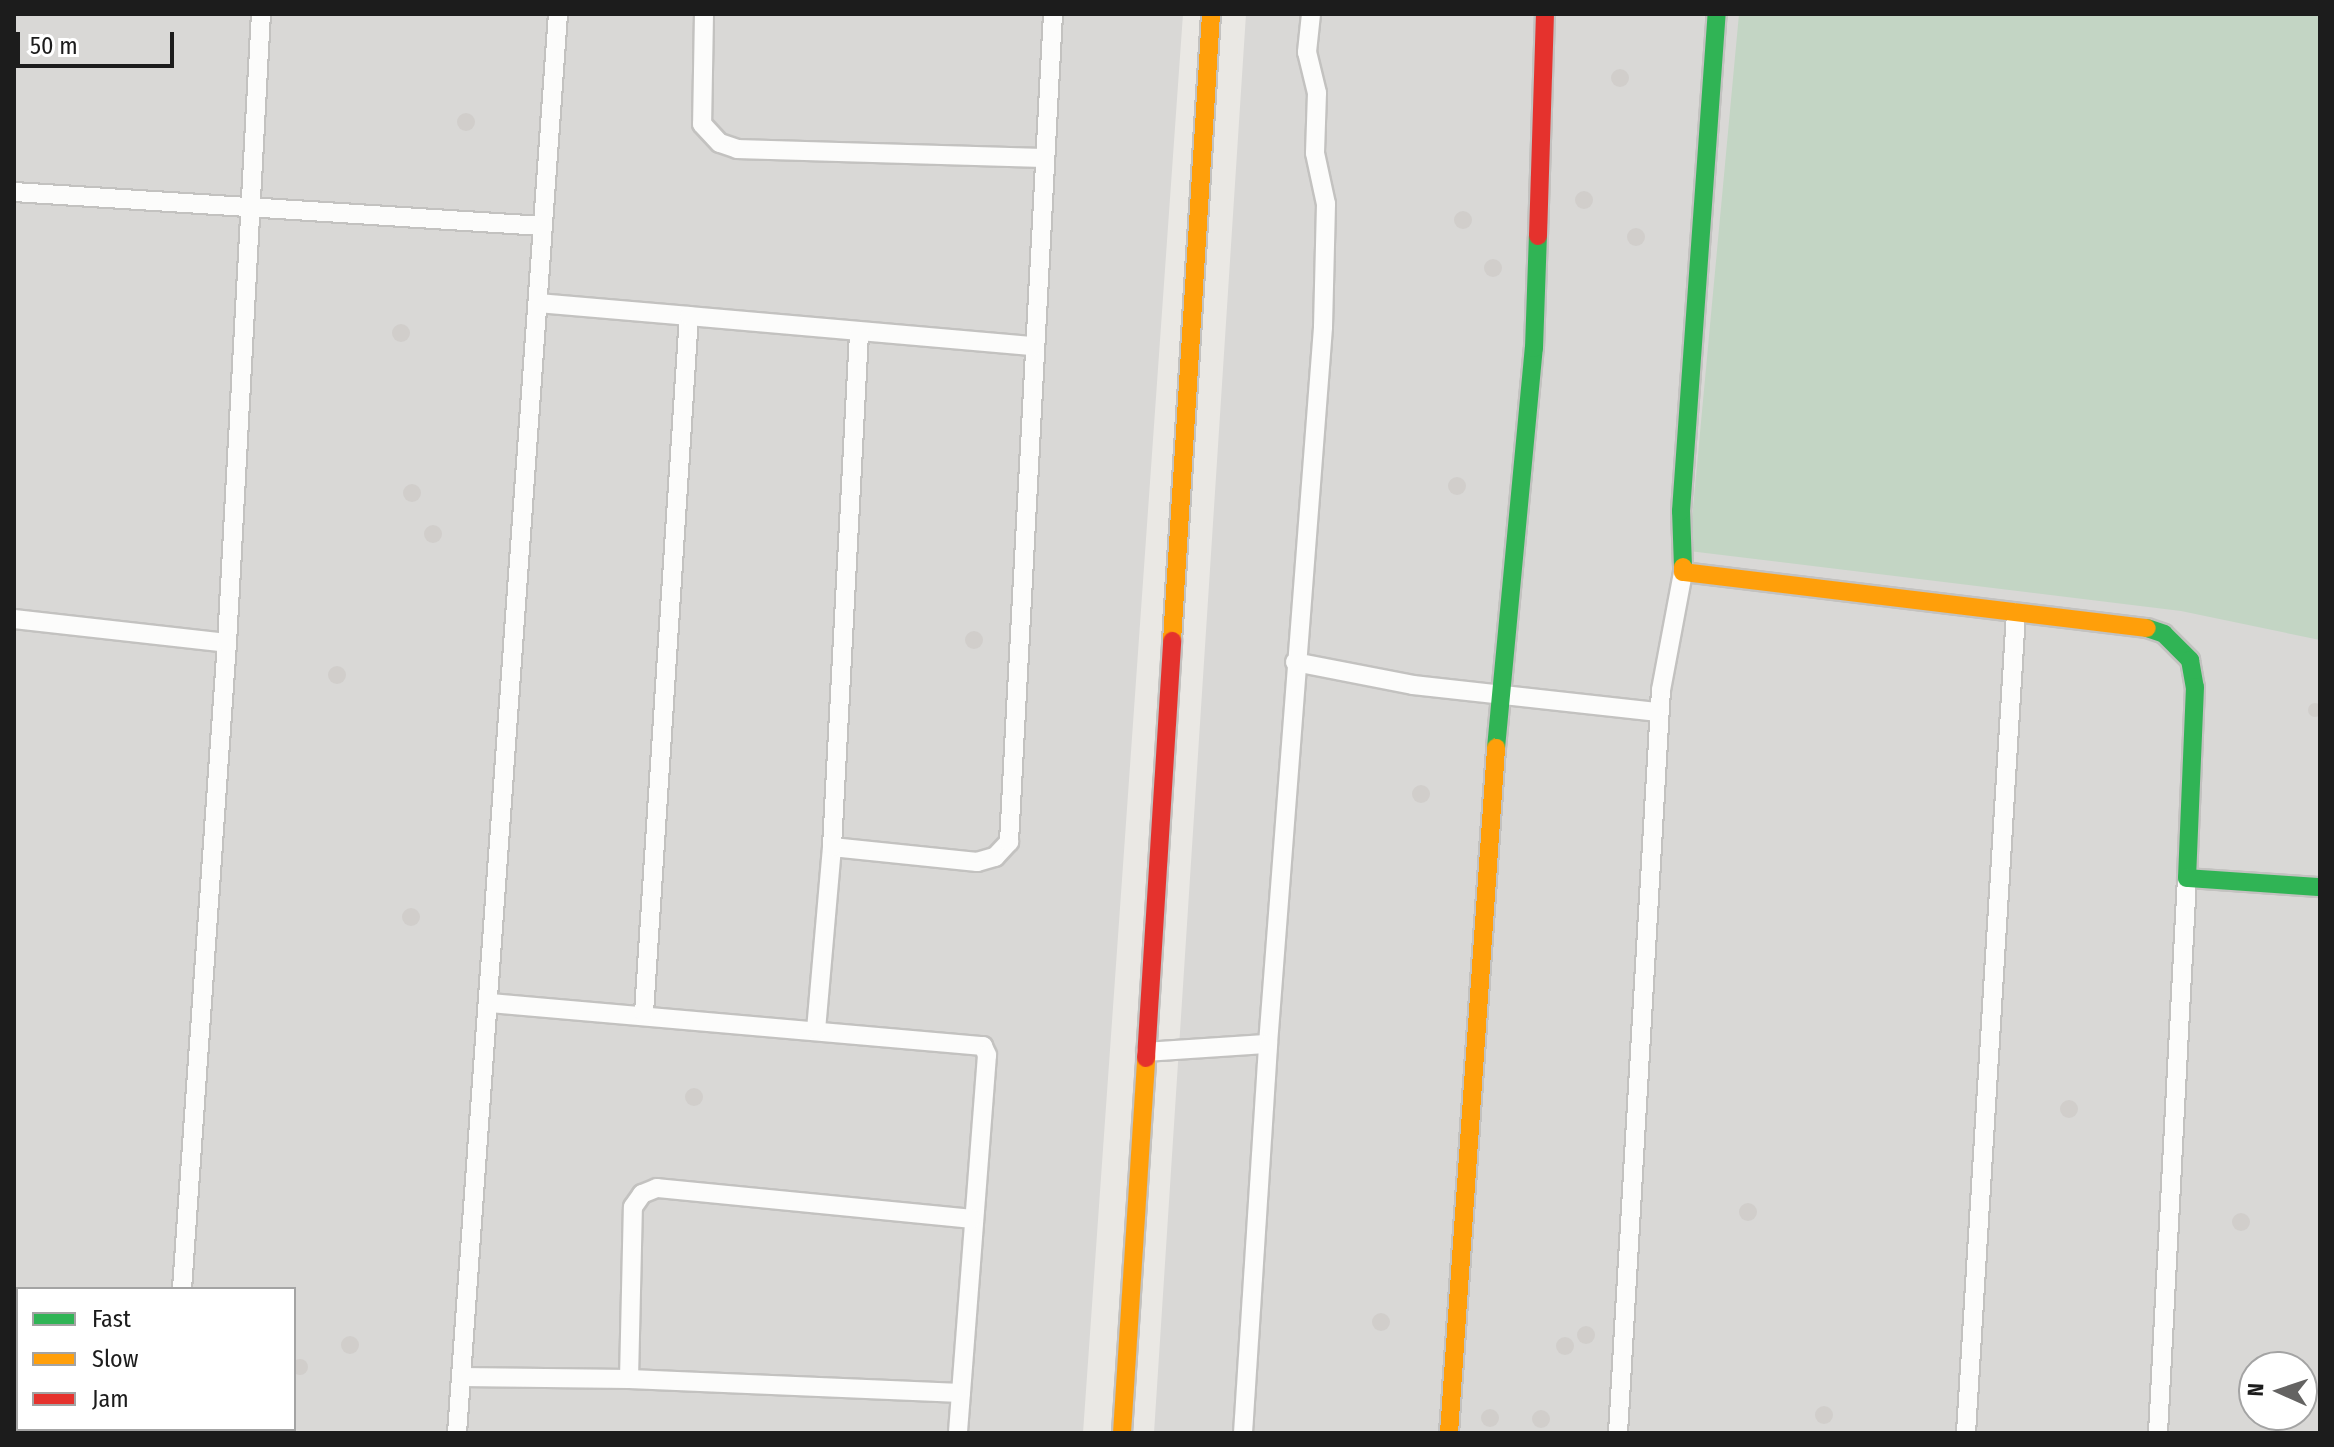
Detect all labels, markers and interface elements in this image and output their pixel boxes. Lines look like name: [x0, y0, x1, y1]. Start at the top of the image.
scale bar: [20, 16, 178, 66]
text: 50 m: [30, 32, 78, 60]
legend: [16, 1287, 296, 1431]
text: Fast: [92, 1305, 131, 1333]
text: Slow: [92, 1345, 138, 1373]
north arrow: [2238, 1351, 2318, 1431]
text: N: [2242, 1383, 2269, 1397]
text: Jam: [92, 1385, 129, 1413]

